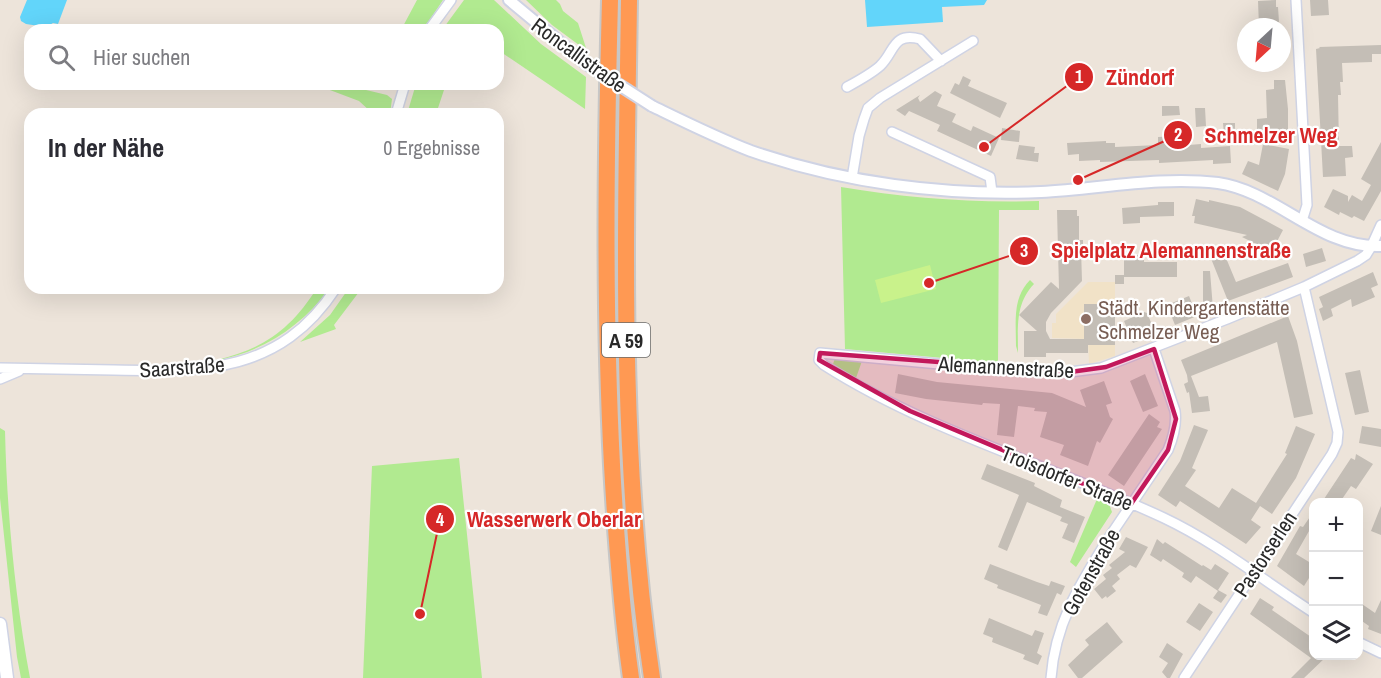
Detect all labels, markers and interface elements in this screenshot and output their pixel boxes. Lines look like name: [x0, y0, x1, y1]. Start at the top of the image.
street label: Roncallistraße: [526, 11, 632, 99]
north arrow: [1237, 18, 1291, 72]
search box: [24, 24, 504, 90]
icon: search: [45, 41, 78, 74]
text: Hier suchen: [93, 42, 190, 72]
callout: Zündorf: [1064, 57, 1187, 97]
text: Zündorf: [1106, 62, 1174, 92]
text: 1: [1075, 64, 1084, 89]
callout: Schmelzer Weg: [1163, 115, 1350, 155]
text: Schmelzer Weg: [1204, 120, 1338, 150]
text: 2: [1174, 122, 1182, 147]
text: In der Nähe: [48, 130, 164, 165]
text: 0 Ergebnisse: [383, 134, 480, 161]
callout: Spielplatz Alemannenstraße: [1009, 231, 1303, 271]
text: Spielplatz Alemannenstraße: [1051, 235, 1291, 265]
text: 3: [1020, 238, 1028, 263]
place label: Städt. Kindergartenstätte Schmelzer Weg: [1098, 293, 1289, 346]
marker: Städt. Kindergartenstätte Schmelzer Weg: [1079, 312, 1093, 326]
road number: A 59: [602, 323, 650, 357]
street label: Alemannenstraße: [936, 349, 1075, 385]
street label: Saarstraße: [138, 350, 226, 384]
street label: Troisdorfer Straße: [997, 438, 1137, 518]
map controls: [1309, 498, 1363, 660]
button: +: [1309, 498, 1363, 552]
callout: Wasserwerk Oberlar: [425, 499, 653, 539]
text: Wasserwerk Oberlar: [467, 504, 641, 534]
street label: Pastorserlen: [1227, 506, 1303, 602]
text: 4: [436, 507, 445, 532]
street label: Gotenstraße: [1055, 523, 1127, 621]
button: −: [1309, 552, 1363, 606]
button: layers: [1309, 606, 1363, 660]

